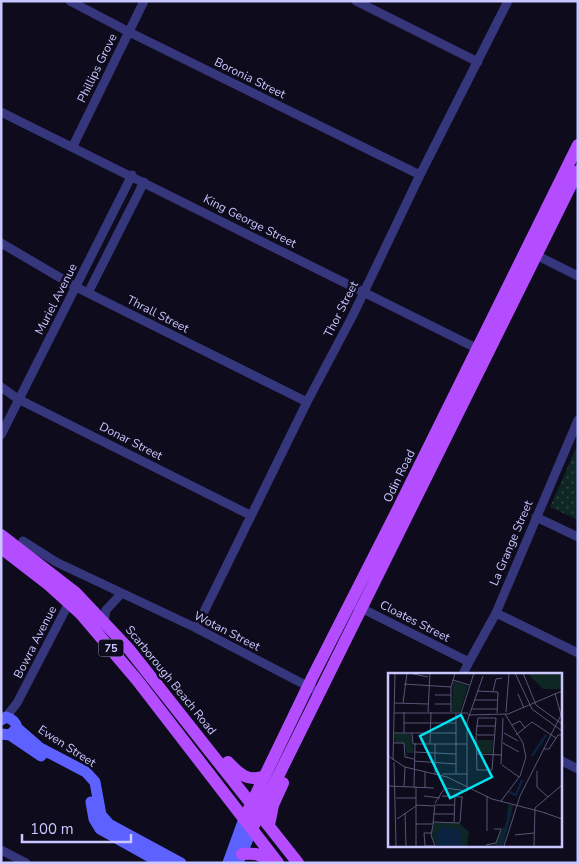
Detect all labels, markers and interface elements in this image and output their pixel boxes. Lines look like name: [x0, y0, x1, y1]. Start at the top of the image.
street label: Phillips Grove: [73, 31, 121, 105]
street label: Boronia Street: [212, 54, 289, 103]
street label: King George Street: [201, 191, 300, 252]
street label: Muriel Avenue: [31, 261, 81, 337]
street label: Thor Street: [320, 278, 362, 340]
street label: Thrall Street: [124, 292, 192, 337]
street label: Donar Street: [97, 418, 166, 464]
street label: Odin Road: [379, 447, 419, 505]
street label: La Grange Street: [486, 497, 537, 588]
street label: Cloates Street: [377, 596, 454, 646]
street label: Bowra Avenue: [10, 603, 60, 681]
street label: Wotan Street: [191, 607, 264, 655]
street label: Scarborough Beach Road: [122, 622, 220, 738]
road number: 75: [98, 640, 124, 656]
inset map: [388, 673, 562, 846]
street label: Ewen Street: [35, 721, 100, 771]
scale bar: [22, 812, 131, 844]
text: 100 m: [30, 819, 74, 839]

